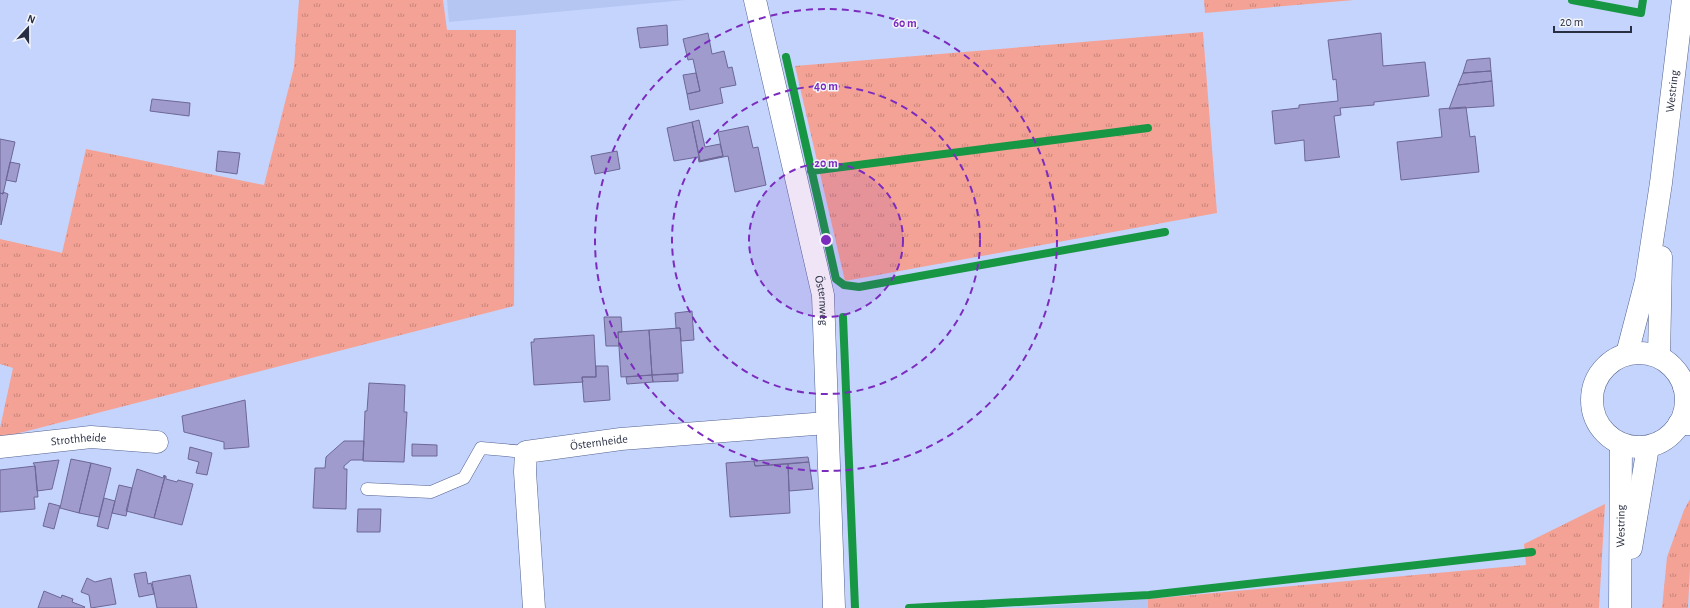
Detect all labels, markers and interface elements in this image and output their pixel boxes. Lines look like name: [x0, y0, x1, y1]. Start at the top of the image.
north arrow: [8, 8, 48, 48]
scale bar: [1554, 8, 1631, 34]
text: N: [26, 13, 37, 26]
text: 20 m: [1560, 16, 1583, 28]
text: 60 m: [893, 17, 917, 29]
street label: Westring: [1664, 69, 1681, 113]
text: 40 m: [814, 80, 838, 92]
text: 20 m: [814, 157, 838, 169]
centre of rings: [819, 233, 833, 247]
street label: Östernweg: [813, 274, 830, 326]
street label: Strothheide: [50, 431, 107, 447]
street label: Östernheide: [569, 432, 628, 452]
street label: Westring: [1614, 504, 1627, 547]

